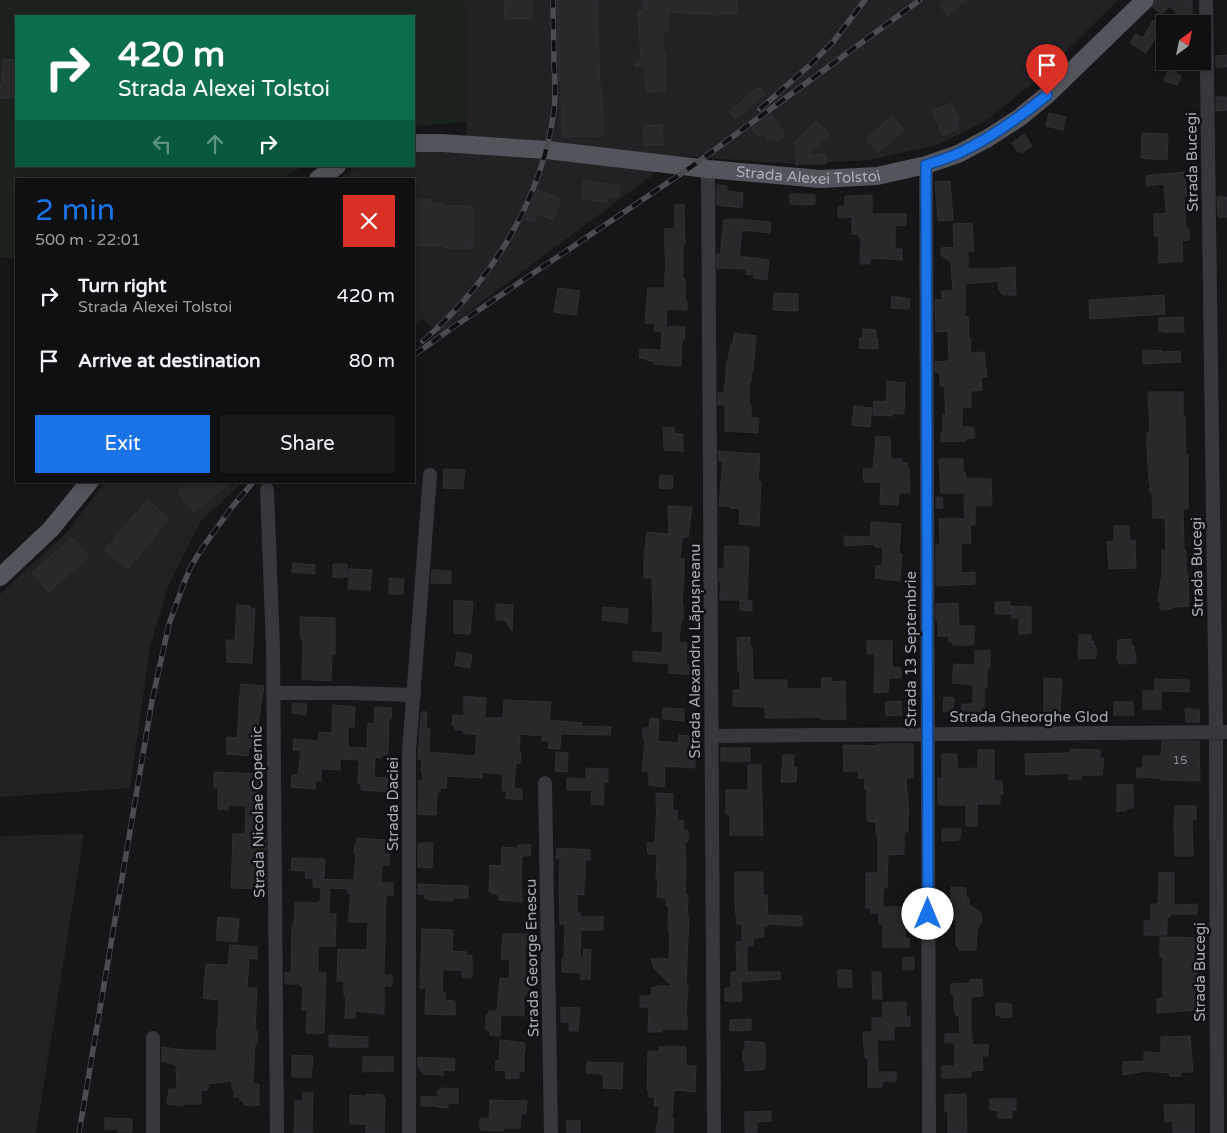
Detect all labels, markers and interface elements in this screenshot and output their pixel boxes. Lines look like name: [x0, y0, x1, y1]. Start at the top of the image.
north arrow: [1156, 15, 1211, 70]
map controls: [1156, 15, 1211, 70]
text: 420 m: [118, 34, 225, 76]
icon: right: [35, 35, 100, 100]
pin: [1026, 44, 1068, 95]
icon: arrive: [1033, 51, 1061, 79]
text: Strada Alexei Tolstoi: [118, 76, 330, 102]
street label: Strada Bucegi: [1182, 112, 1202, 212]
icon: left: [148, 130, 176, 158]
icon: ahead: [201, 130, 229, 158]
icon: right: [254, 130, 282, 158]
street label: Strada Alexei Tolstoi: [735, 163, 882, 188]
text: 2 min: [35, 192, 115, 229]
button: close: [343, 195, 395, 247]
text: 500 m · 22:01: [35, 230, 141, 250]
text: Turn right: [78, 275, 166, 297]
icon: right: [35, 282, 63, 310]
text: 420 m: [337, 285, 395, 307]
text: Strada Alexei Tolstoi: [78, 297, 232, 317]
icon: arrive: [35, 347, 63, 375]
text: Arrive at destination: [78, 350, 261, 372]
text: 80 m: [349, 350, 395, 372]
button: Exit: [35, 415, 210, 473]
button: Share: [220, 415, 395, 473]
street label: Strada Bucegi: [1187, 517, 1207, 617]
street label: Strada Alexandru Lăpușneanu: [686, 544, 704, 758]
street label: Strada 13 Septembrie: [902, 571, 920, 727]
street label: Strada Gheorghe Glod: [950, 708, 1108, 726]
street label: Strada Nicolae Copernic: [248, 726, 268, 898]
house number: 15: [1172, 753, 1188, 767]
street label: Strada Daciei: [384, 757, 402, 851]
street label: Strada George Enescu: [522, 879, 542, 1037]
position arrow: [901, 887, 953, 939]
street label: Strada Bucegi: [1191, 922, 1209, 1022]

